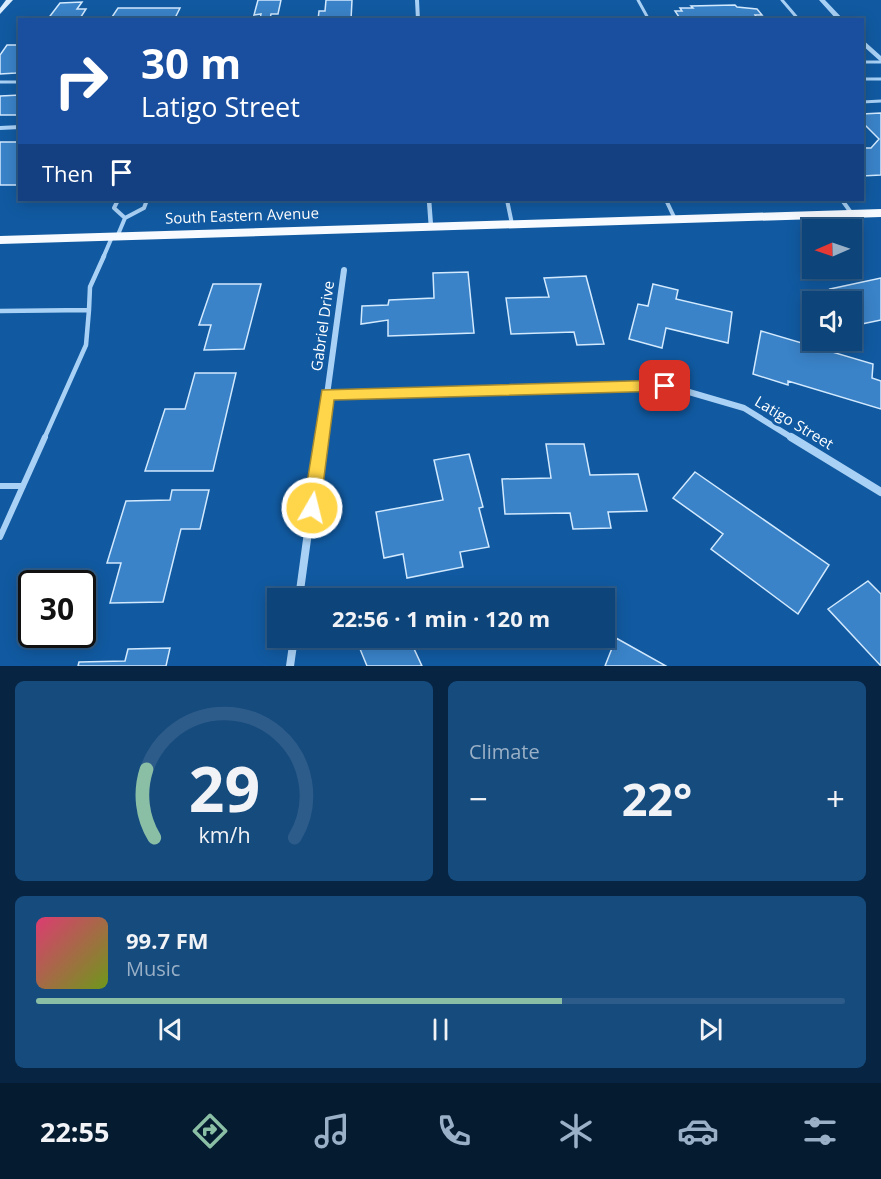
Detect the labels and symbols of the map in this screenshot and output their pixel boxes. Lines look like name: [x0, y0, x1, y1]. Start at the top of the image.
street label: South Eastern Avenue: [165, 202, 319, 228]
north arrow: [802, 219, 862, 279]
street label: Gabriel Drive: [306, 279, 338, 372]
pin: [639, 360, 690, 411]
street label: Latigo Street: [752, 391, 837, 453]
position arrow: [280, 476, 344, 540]
speed limit sign: 30: [18, 570, 96, 648]

